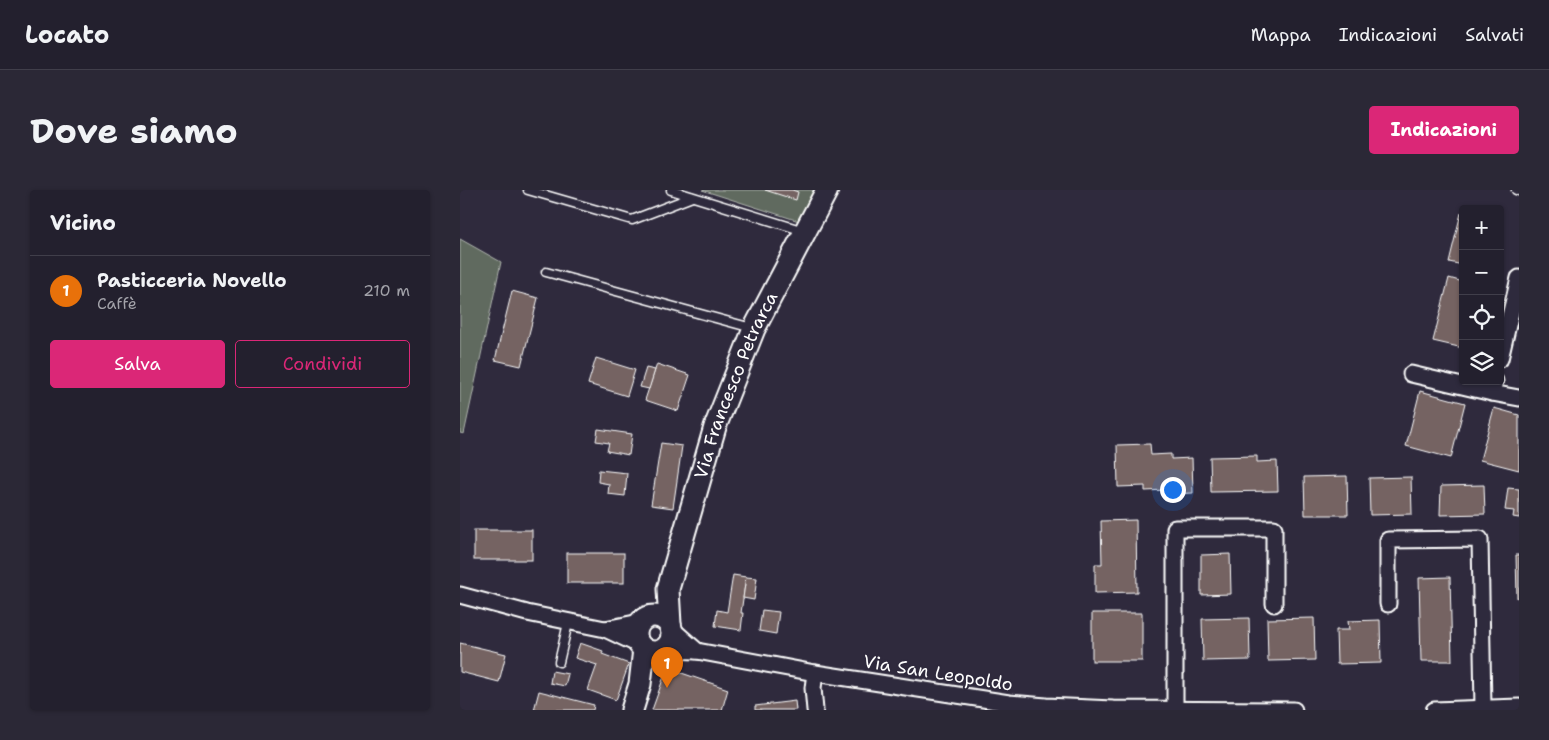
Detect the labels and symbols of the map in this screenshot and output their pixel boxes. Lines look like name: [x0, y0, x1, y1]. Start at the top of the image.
street label: Via Francesco Petrarca: [689, 288, 783, 482]
your location: [1160, 477, 1186, 503]
pin: 1: [651, 647, 683, 688]
street label: Via San Leopoldo: [862, 649, 1014, 697]

